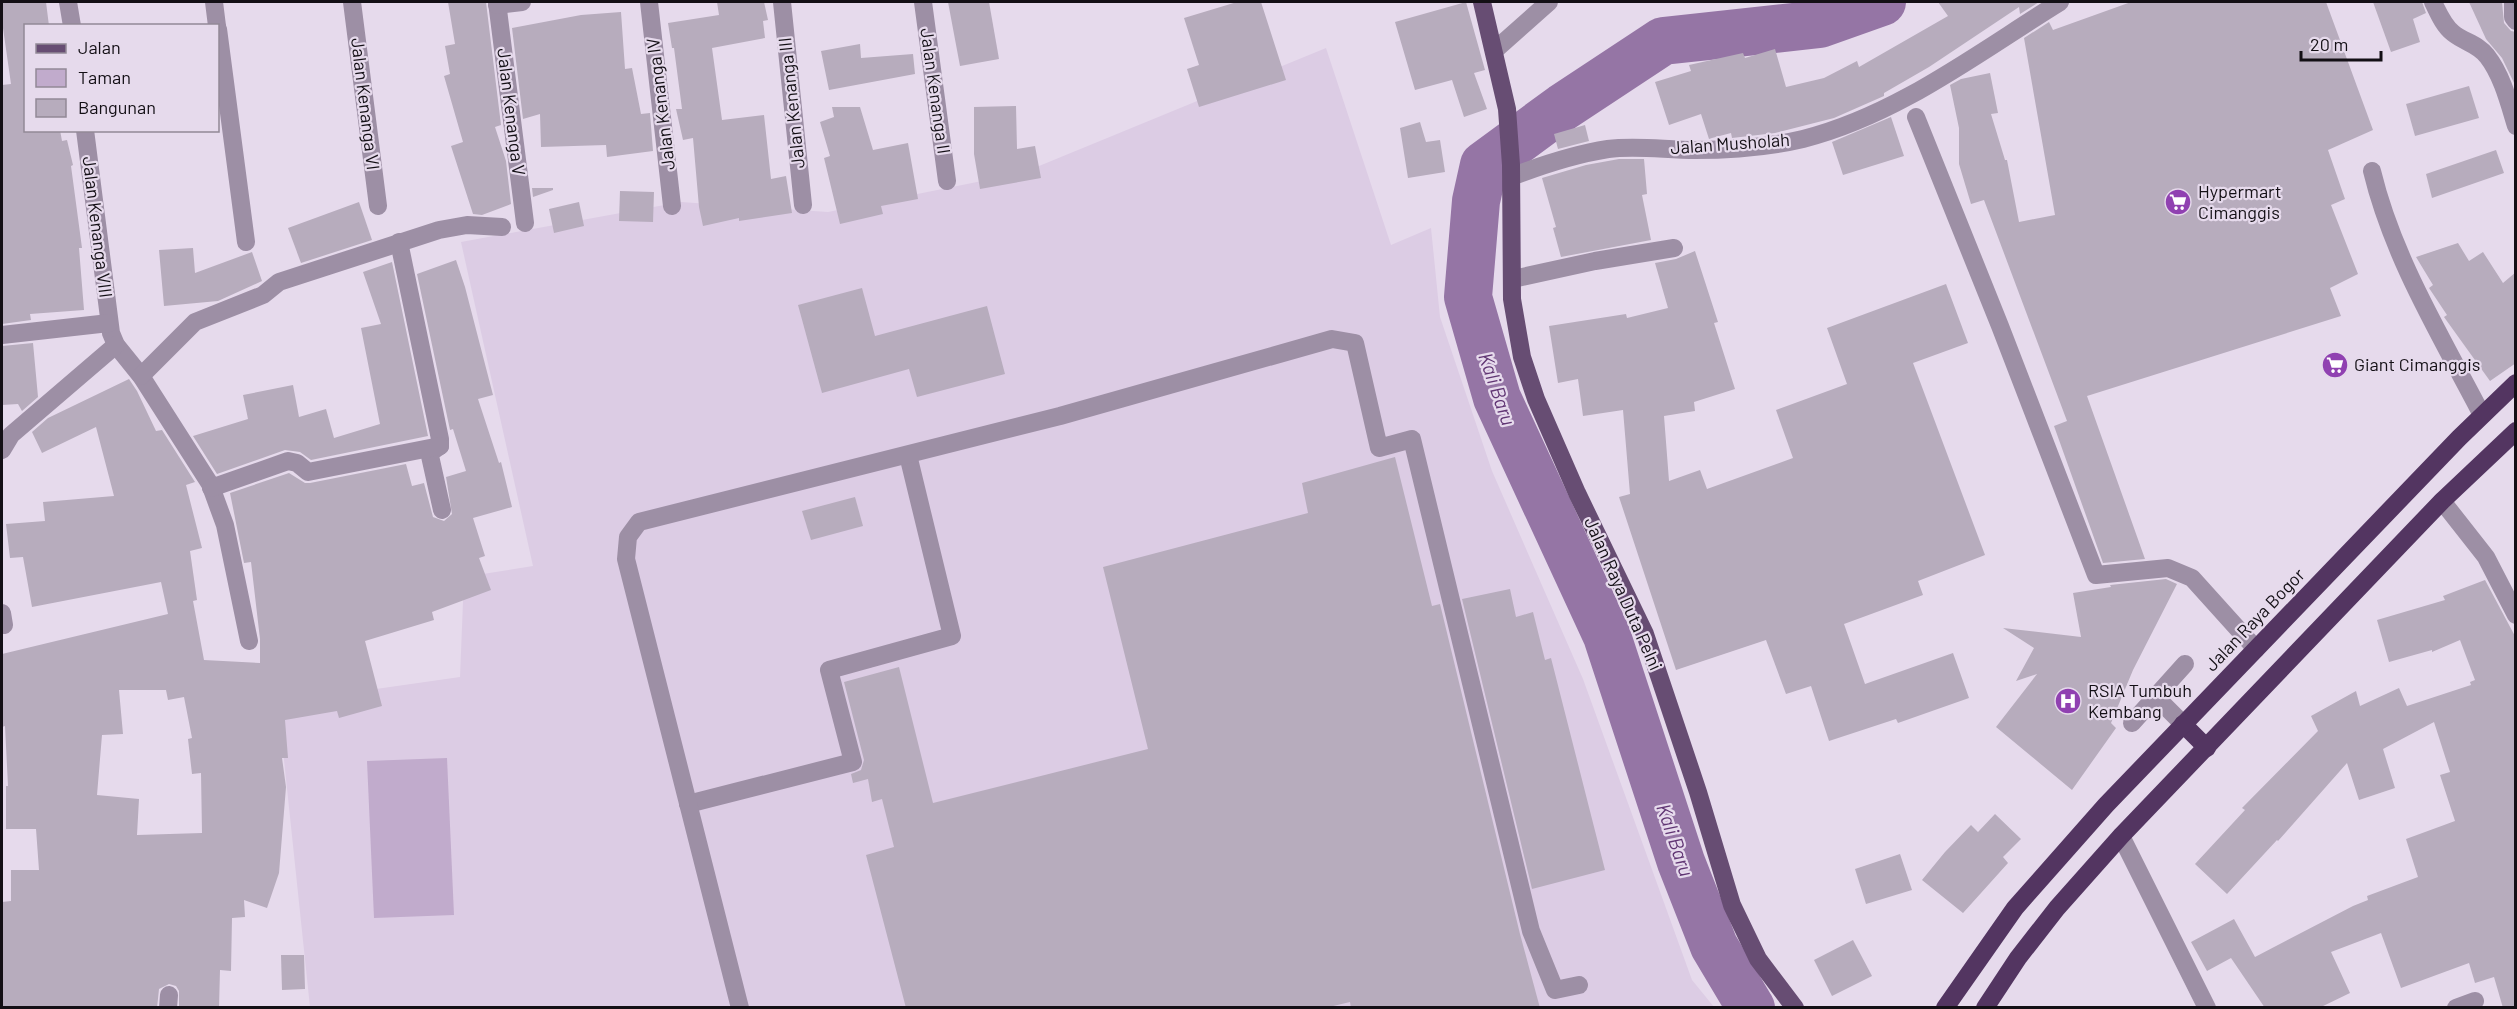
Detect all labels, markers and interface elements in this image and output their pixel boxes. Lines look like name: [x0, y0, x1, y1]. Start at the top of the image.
legend: [24, 24, 219, 132]
scale bar: [2301, 24, 2380, 62]
street label: Jalan Kenanga II: [916, 26, 956, 155]
text: 20 m: [2310, 33, 2348, 55]
text: Jalan: [78, 36, 121, 58]
street label: Jalan Kenanga IV: [641, 36, 679, 171]
street label: Jalan Kenanga VI: [347, 37, 385, 171]
street label: Jalan Kenanga III: [773, 37, 809, 170]
street label: Jalan Kenanga V: [493, 47, 531, 177]
text: Taman: [78, 66, 131, 88]
text: Bangunan: [78, 96, 156, 118]
street label: Jalan Musholah: [1669, 128, 1790, 158]
street label: Jalan Kenanga VIII: [78, 155, 118, 299]
place label: Hypermart Cimanggis: [2198, 180, 2281, 223]
supermarket icon: Hypermart Cimanggis: [2163, 187, 2193, 217]
water label: Kali Baru: [1474, 349, 1522, 428]
supermarket icon: Giant Cimanggis: [2320, 350, 2350, 380]
place label: Giant Cimanggis: [2354, 353, 2481, 375]
street label: Jalan Raya Duta Pelni: [1580, 514, 1668, 674]
street label: Jalan Raya Bogor: [2200, 563, 2309, 675]
place label: RSIA Tumbuh Kembang: [2088, 679, 2192, 722]
hospital icon: RSIA Tumbuh Kembang: [2053, 686, 2083, 716]
water label: Kali Baru: [1652, 800, 1700, 879]

